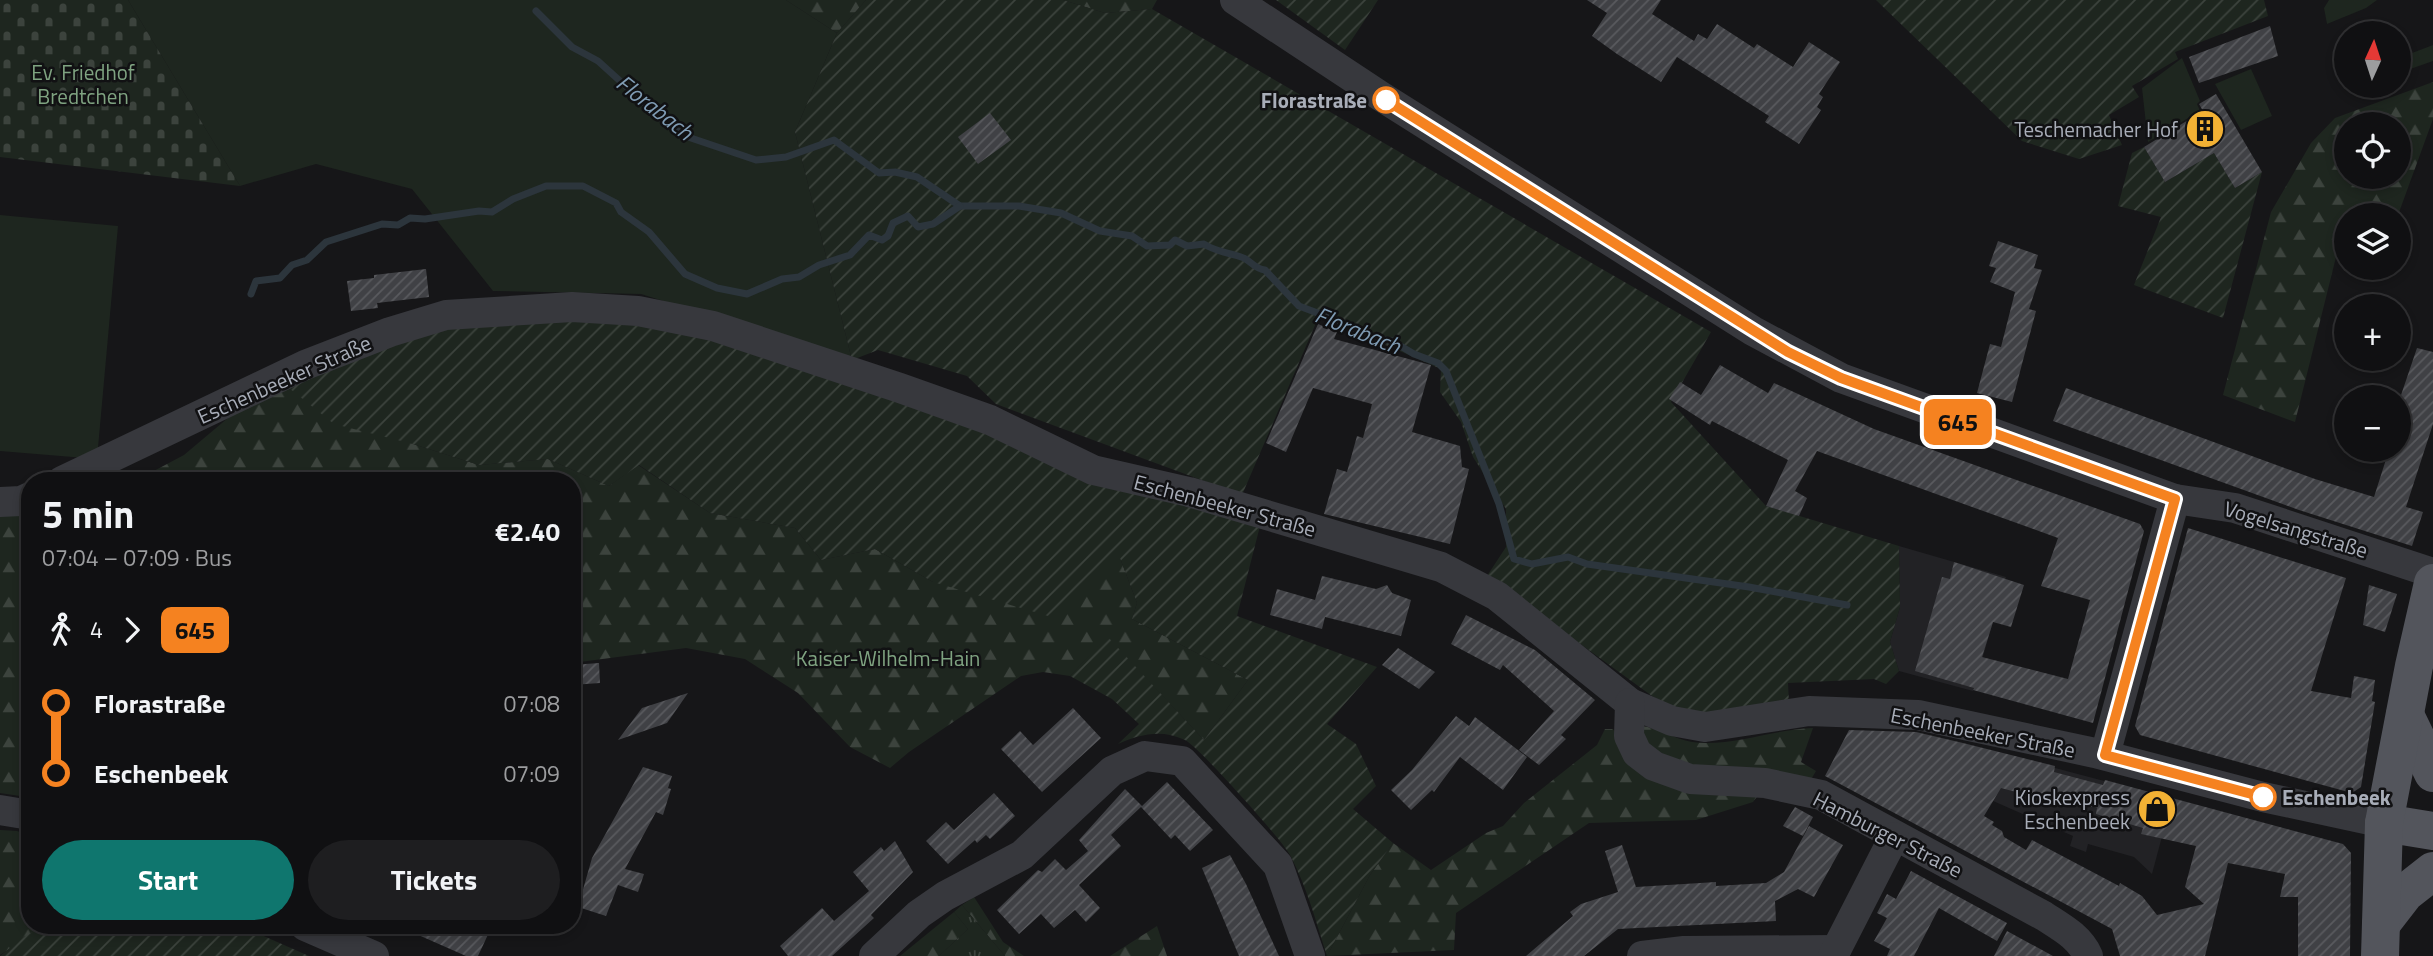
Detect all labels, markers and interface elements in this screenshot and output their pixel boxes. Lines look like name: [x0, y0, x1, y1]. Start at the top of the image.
north arrow: [2334, 21, 2412, 98]
map controls: [2334, 21, 2411, 462]
park label: Ev. Friedhof Bredtchen: [31, 56, 135, 112]
water label: Florabach: [609, 66, 701, 149]
place label: Florastraße: [1261, 84, 1367, 116]
marker: Florastraße: [1373, 87, 1399, 113]
building icon: Teschemacher Hof: [2184, 108, 2226, 150]
button: locate: [2334, 112, 2411, 189]
place label: Teschemacher Hof: [2014, 113, 2178, 145]
button: layers: [2334, 203, 2411, 280]
button: +: [2334, 294, 2411, 371]
water label: Florabach: [1310, 297, 1407, 363]
street label: Eschenbeeker Straße: [192, 326, 376, 432]
button: −: [2334, 385, 2411, 462]
line badge: 645: [1918, 399, 1998, 445]
text: 645: [1938, 404, 1978, 440]
street label: Eschenbeeker Straße: [1130, 465, 1320, 545]
text: 5 min: [42, 485, 134, 543]
street label: Vogelsangstraße: [2220, 492, 2372, 566]
text: €2.40: [495, 512, 560, 551]
text: 07:04 – 07:09 · Bus: [42, 540, 232, 575]
icon: walk: [42, 611, 80, 649]
icon: forward: [113, 611, 151, 649]
text: 4: [90, 612, 103, 647]
text: 645: [175, 612, 215, 648]
park label: Kaiser-Wilhelm-Hain: [796, 642, 980, 674]
text: Florastraße: [94, 684, 225, 723]
text: 07:08: [503, 686, 560, 721]
street label: Eschenbeeker Straße: [1888, 698, 2078, 766]
text: Eschenbeek: [94, 754, 228, 793]
text: 07:09: [503, 756, 560, 791]
place label: Kioskexpress Eschenbeek: [2015, 781, 2130, 837]
place label: Eschenbeek: [2282, 781, 2391, 813]
street label: Hamburger Straße: [1808, 783, 1968, 885]
marker: Eschenbeek: [2250, 784, 2276, 810]
shop icon: Kioskexpress Eschenbeek: [2136, 788, 2178, 830]
button: Start: [42, 840, 294, 920]
button: Tickets: [308, 840, 560, 920]

